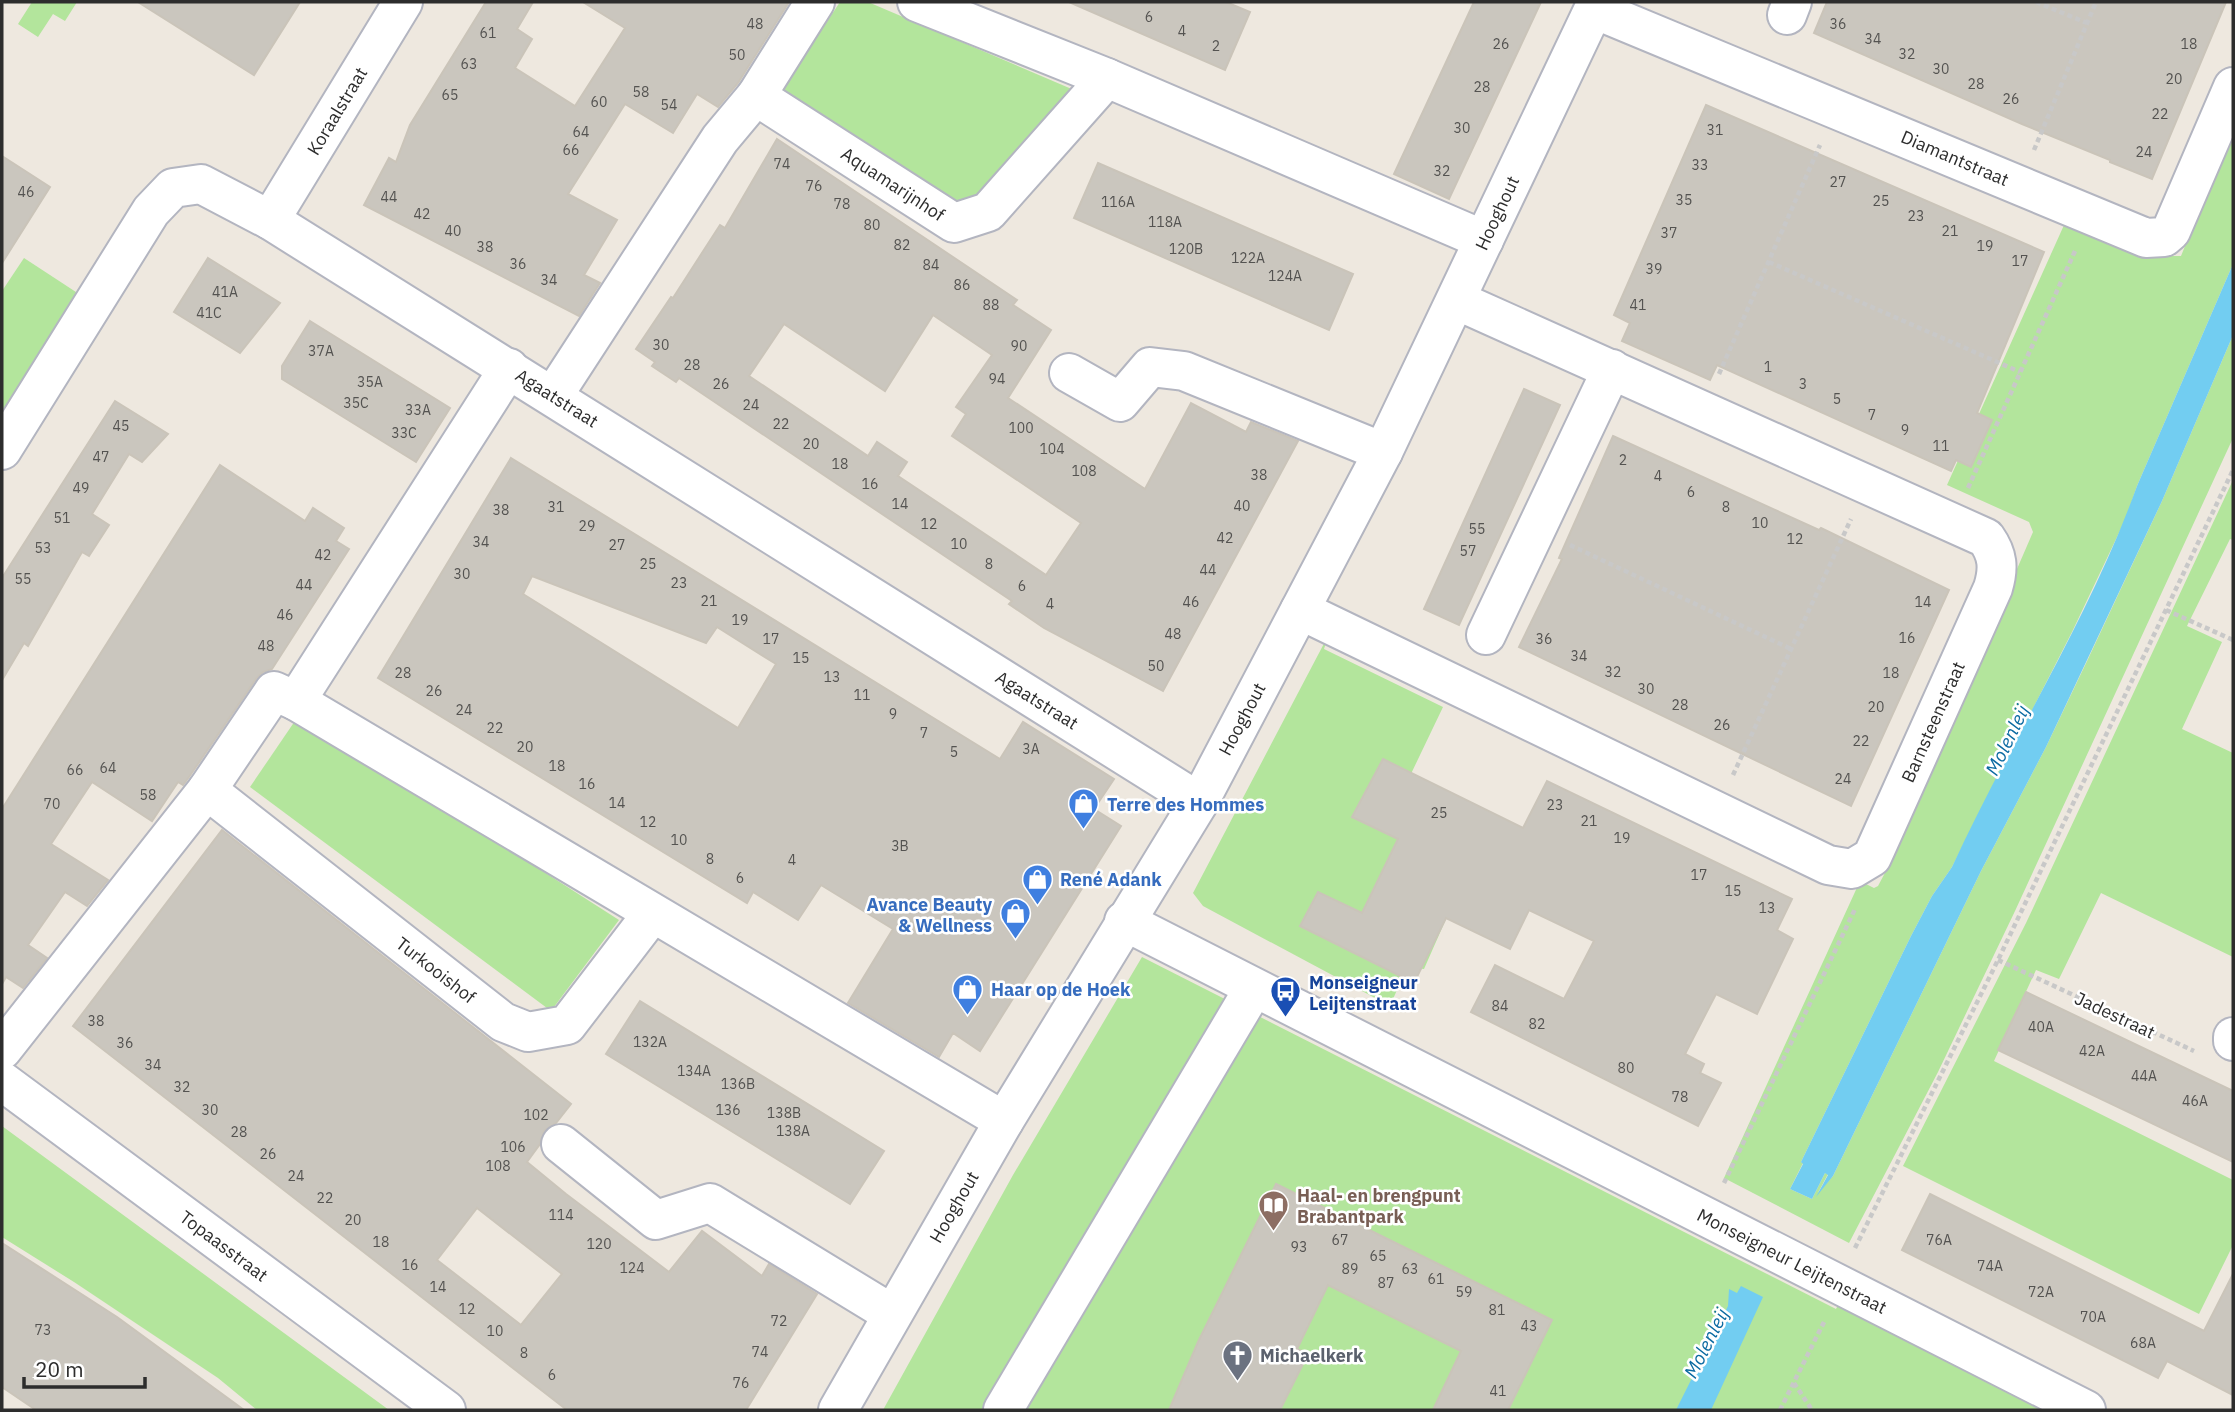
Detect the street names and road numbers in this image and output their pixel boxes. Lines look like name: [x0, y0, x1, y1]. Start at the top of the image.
street label: Koraalstraat: [302, 63, 372, 159]
street label: Diamantstraat: [1898, 125, 2012, 191]
street label: Aquamarijnhof: [837, 142, 949, 226]
street label: Hooghout: [1470, 172, 1524, 254]
street label: Agaatstraat: [511, 363, 603, 433]
street label: Barnsteenstraat: [1896, 658, 1970, 786]
street label: Agaatstraat: [991, 665, 1083, 735]
street label: Hooghout: [1213, 679, 1271, 759]
street label: Turkooishof: [392, 932, 481, 1008]
street label: Jadestraat: [2071, 986, 2159, 1044]
street label: Hooghout: [924, 1167, 984, 1247]
street label: Monseigneur Leijtenstraat: [1693, 1203, 1891, 1319]
street label: Topaasstraat: [175, 1205, 273, 1287]

